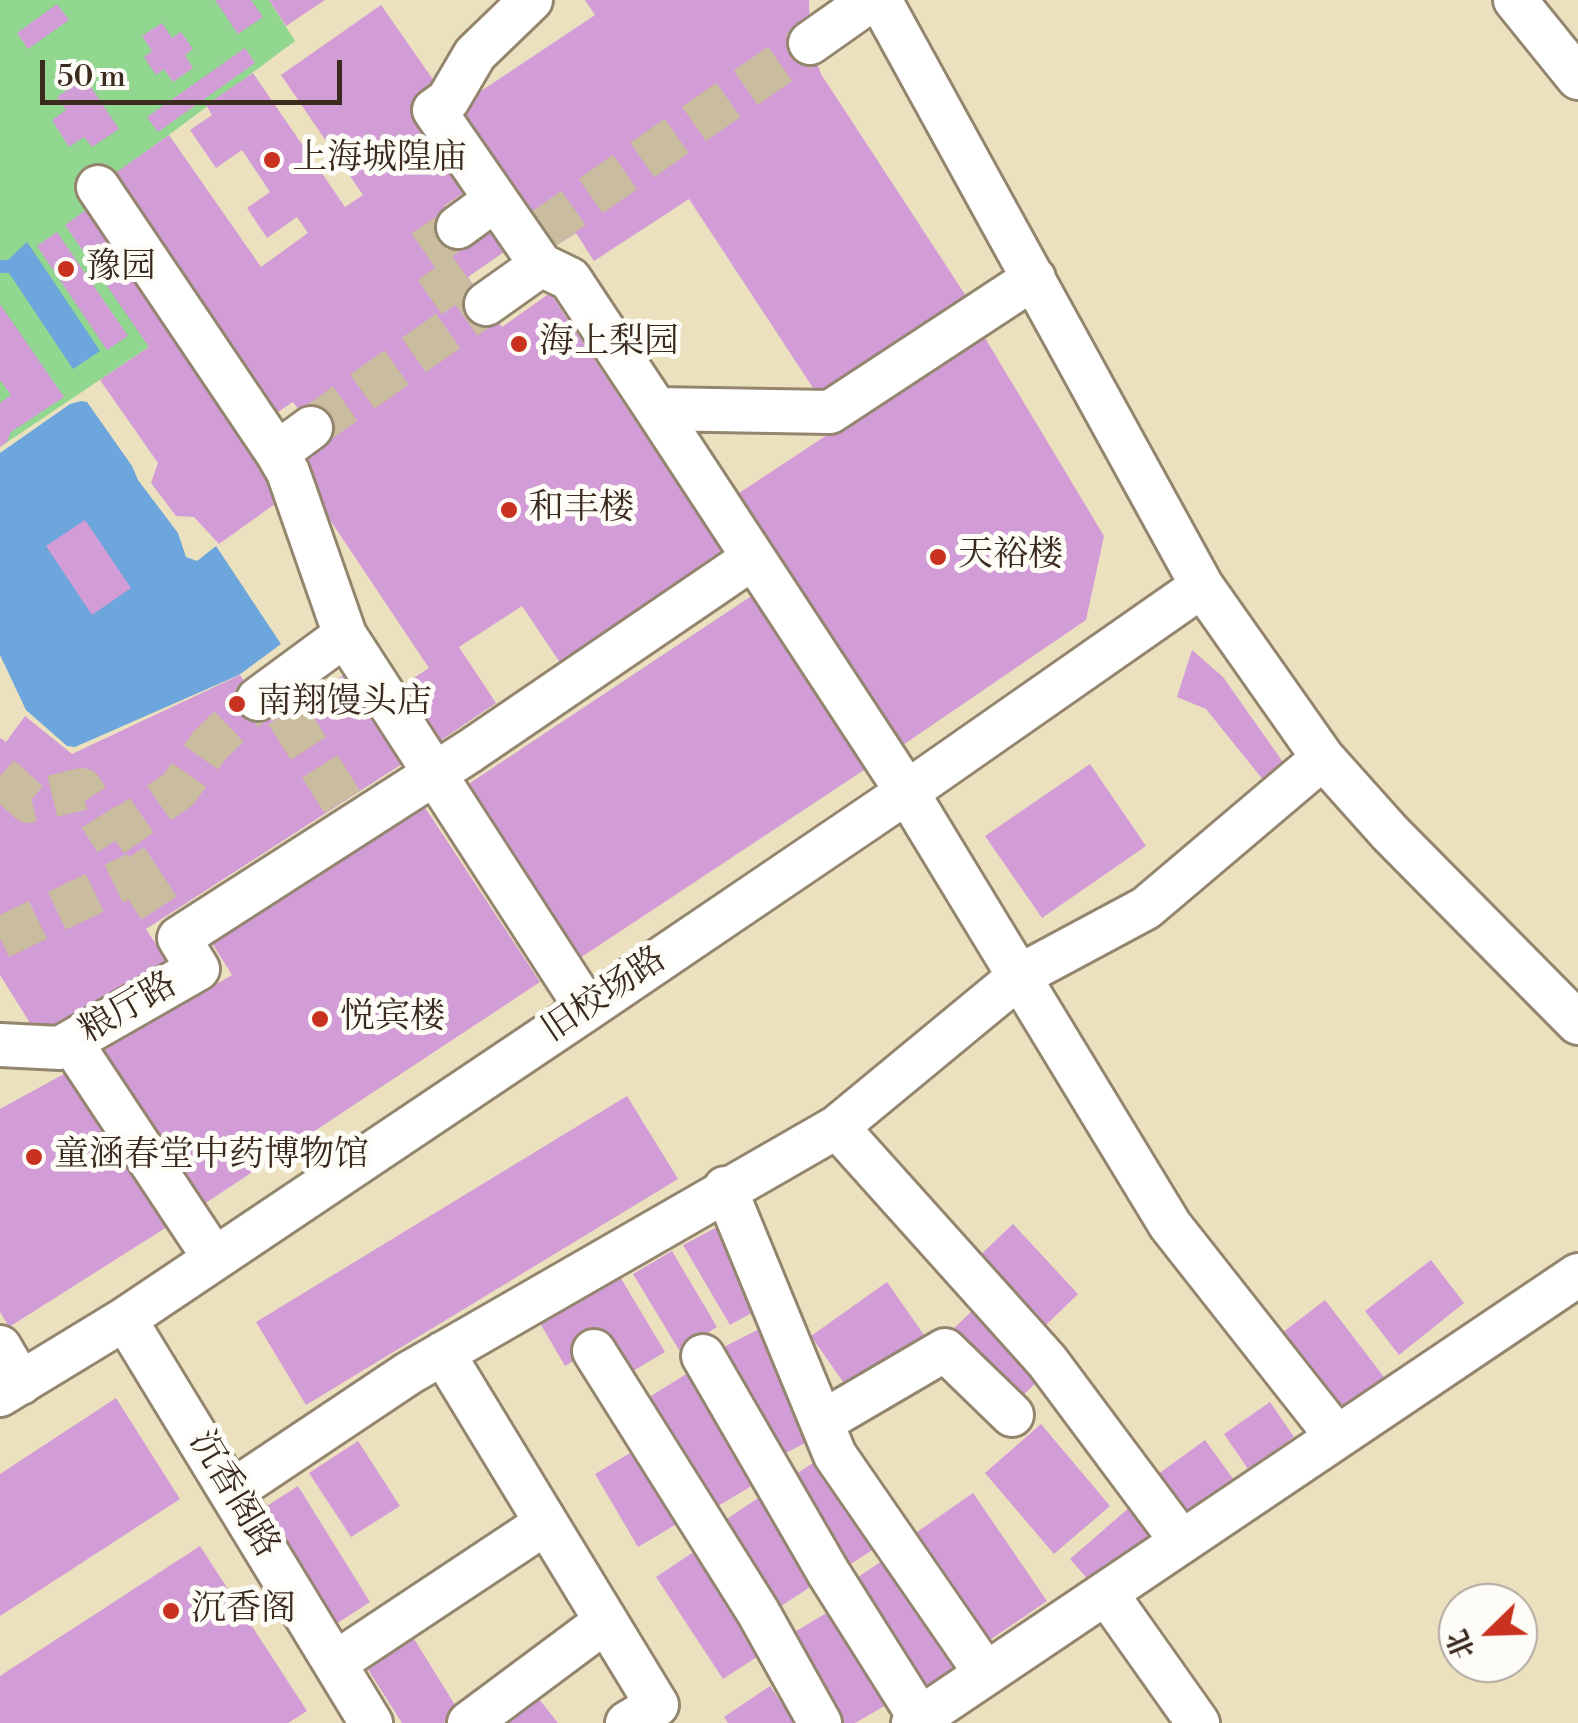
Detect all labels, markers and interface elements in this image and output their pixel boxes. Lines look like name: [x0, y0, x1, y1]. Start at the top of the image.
scale bar: [45, 40, 348, 102]
text: 50 m: [57, 58, 126, 96]
place label: 上海城隍庙: [292, 139, 467, 181]
marker: 上海城隍庙: [261, 149, 283, 171]
place label: 豫园: [86, 248, 156, 290]
marker: 豫园: [55, 258, 77, 280]
place label: 海上梨园: [539, 323, 679, 365]
marker: 海上梨园: [508, 333, 530, 355]
place label: 和丰楼: [529, 489, 634, 531]
marker: 和丰楼: [498, 499, 520, 521]
place label: 天裕楼: [958, 536, 1063, 578]
marker: 天裕楼: [927, 546, 949, 568]
place label: 南翔馒头店: [257, 683, 432, 725]
marker: 南翔馒头店: [226, 693, 248, 715]
street label: 旧校场路: [535, 939, 675, 1053]
street label: 粮厅路: [73, 965, 185, 1053]
place label: 悦宾楼: [340, 998, 445, 1040]
marker: 悦宾楼: [309, 1008, 331, 1030]
place label: 童涵春堂中药博物馆: [54, 1136, 369, 1178]
marker: 童涵春堂中药博物馆: [23, 1146, 45, 1168]
street label: 沉香阁路: [179, 1424, 287, 1566]
north arrow: [1438, 1583, 1538, 1683]
place label: 沉香阁: [191, 1590, 296, 1632]
marker: 沉香阁: [160, 1600, 182, 1622]
text: 北: [1440, 1624, 1483, 1664]

